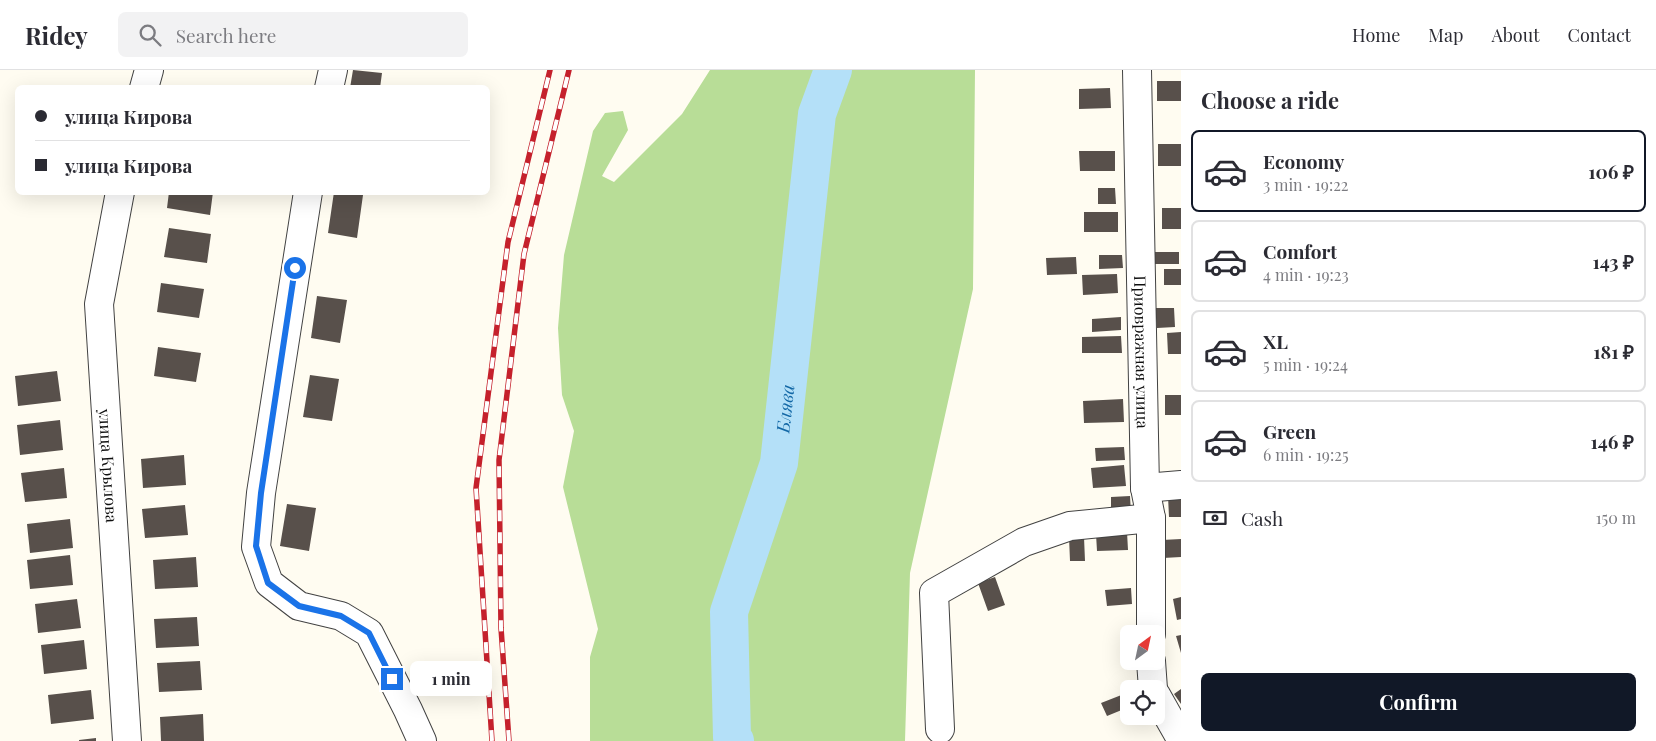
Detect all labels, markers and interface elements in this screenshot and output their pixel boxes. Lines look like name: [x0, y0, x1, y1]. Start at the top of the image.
search box: [118, 12, 468, 57]
text: Ridey: [25, 19, 88, 51]
icon: search: [136, 21, 164, 49]
text: Search here: [176, 22, 276, 48]
text: Home: [1352, 23, 1400, 47]
text: Map: [1428, 23, 1463, 47]
text: About: [1491, 23, 1540, 47]
text: Contact: [1568, 23, 1631, 47]
text: Choose a ride: [1201, 85, 1339, 115]
text: улица Кирова: [65, 103, 192, 129]
text: Economy: [1263, 148, 1344, 174]
icon: car: [1203, 149, 1248, 194]
text: улица Кирова: [65, 152, 192, 178]
text: 106 ₽: [1588, 158, 1634, 184]
text: 3 min · 19:22: [1263, 174, 1349, 195]
text: Comfort: [1263, 238, 1337, 264]
icon: car: [1203, 239, 1248, 284]
text: 143 ₽: [1592, 248, 1634, 274]
route start: [284, 257, 306, 279]
text: 4 min · 19:23: [1263, 264, 1349, 285]
street label: Приовражная улица: [1130, 275, 1154, 429]
text: XL: [1263, 328, 1288, 354]
icon: car: [1203, 329, 1248, 374]
text: 181 ₽: [1593, 338, 1634, 364]
text: 5 min · 19:24: [1263, 354, 1348, 375]
water label: Блява: [770, 383, 799, 435]
street label: улица Крылова: [95, 407, 123, 523]
text: Green: [1263, 418, 1316, 444]
icon: car: [1203, 419, 1248, 464]
text: 146 ₽: [1591, 428, 1634, 454]
text: 6 min · 19:25: [1263, 444, 1349, 465]
icon: cash: [1201, 504, 1229, 532]
text: Cash: [1241, 505, 1283, 531]
text: 150 m: [1596, 507, 1636, 528]
north arrow: [1120, 625, 1165, 670]
map controls: [1120, 625, 1165, 725]
callout: 1 min: [410, 662, 492, 696]
route end: [381, 668, 403, 690]
text: 1 min: [431, 668, 471, 689]
button: Confirm: [1201, 673, 1636, 731]
button: locate: [1120, 680, 1165, 725]

